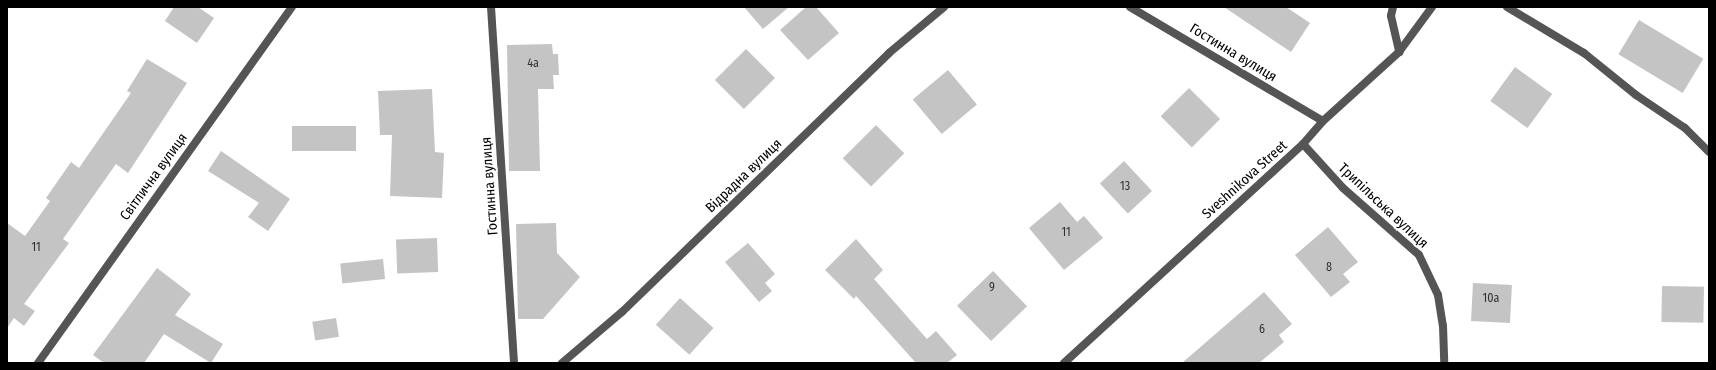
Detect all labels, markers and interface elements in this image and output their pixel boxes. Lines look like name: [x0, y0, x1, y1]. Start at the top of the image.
street label: Гостинна вулиця: [1186, 20, 1280, 86]
house number: 4а: [527, 57, 539, 71]
street label: Світлична вулиця: [117, 130, 191, 224]
street label: Гостинна вулиця: [478, 136, 502, 236]
street label: Відрадна вулиця: [703, 136, 785, 216]
street label: Sveshnikova Street: [1199, 137, 1291, 223]
street label: Трипільська вулиця: [1334, 160, 1432, 252]
house number: 13: [1120, 180, 1130, 194]
house number: 11: [1061, 226, 1071, 240]
house number: 11: [31, 241, 41, 255]
house number: 8: [1326, 261, 1332, 275]
house number: 9: [989, 281, 995, 295]
house number: 10а: [1483, 292, 1499, 306]
house number: 6: [1259, 323, 1265, 337]

